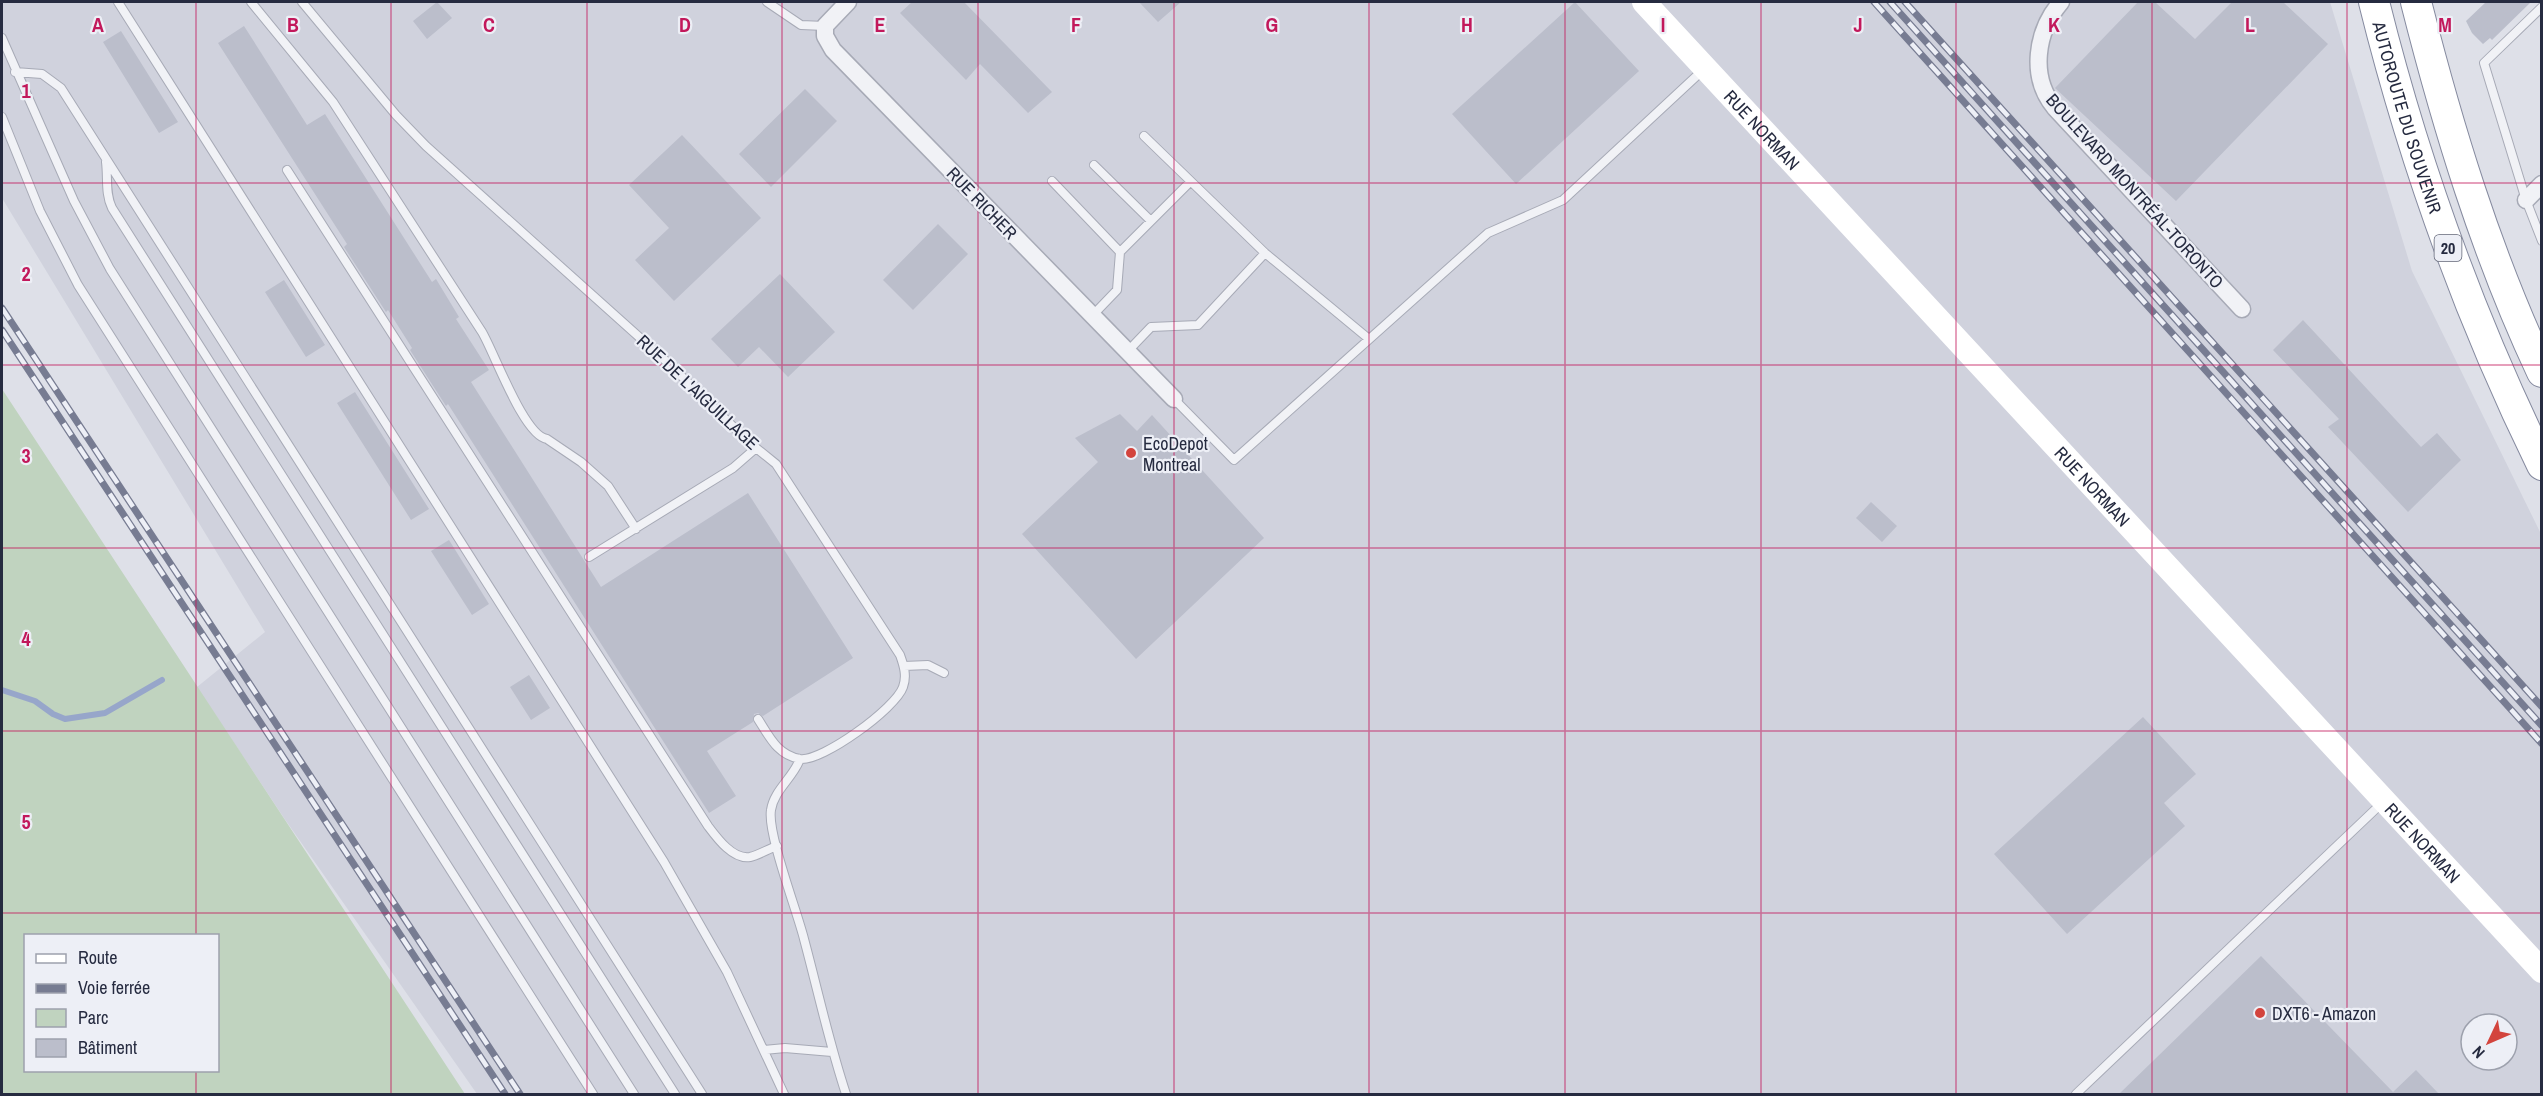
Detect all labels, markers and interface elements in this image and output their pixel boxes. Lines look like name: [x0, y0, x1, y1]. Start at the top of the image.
text: A: [92, 11, 104, 38]
text: B: [287, 11, 299, 38]
text: C: [483, 11, 495, 38]
text: D: [679, 11, 691, 38]
text: E: [875, 11, 886, 38]
text: F: [1071, 11, 1081, 38]
text: G: [1266, 11, 1278, 38]
text: H: [1461, 11, 1473, 38]
text: I: [1661, 11, 1665, 38]
text: J: [1853, 11, 1863, 38]
text: K: [2048, 11, 2060, 38]
text: L: [2245, 11, 2255, 38]
text: M: [2438, 11, 2452, 38]
street label: AUTOROUTE DU SOUVENIR: [2367, 18, 2448, 217]
text: 1: [21, 77, 31, 104]
street label: RUE NORMAN: [1719, 84, 1806, 175]
street label: BOULEVARD MONTRÉAL-TORONTO: [2041, 88, 2229, 294]
street label: RUE RICHER: [941, 161, 1023, 245]
road number: 20: [2434, 235, 2462, 261]
text: 2: [21, 260, 31, 287]
street label: RUE DE L'AIGUILLAGE: [631, 329, 765, 455]
place label: EcoDepot Montreal: [1143, 431, 1208, 477]
street label: RUE NORMAN: [2049, 441, 2136, 532]
text: 3: [21, 442, 31, 469]
marker: EcoDepot Montreal: [1124, 446, 1138, 460]
text: 4: [21, 625, 31, 652]
street label: RUE NORMAN: [2380, 797, 2466, 888]
text: 5: [21, 808, 31, 835]
legend: [24, 934, 219, 1072]
text: Route: [78, 945, 117, 970]
text: Voie ferrée: [78, 975, 150, 1000]
place label: DXT6 - Amazon: [2272, 1001, 2376, 1026]
text: Parc: [78, 1005, 108, 1030]
marker: DXT6 - Amazon: [2253, 1006, 2267, 1020]
north arrow: [2459, 1012, 2519, 1072]
text: Bâtiment: [78, 1035, 137, 1060]
text: N: [2467, 1041, 2489, 1063]

